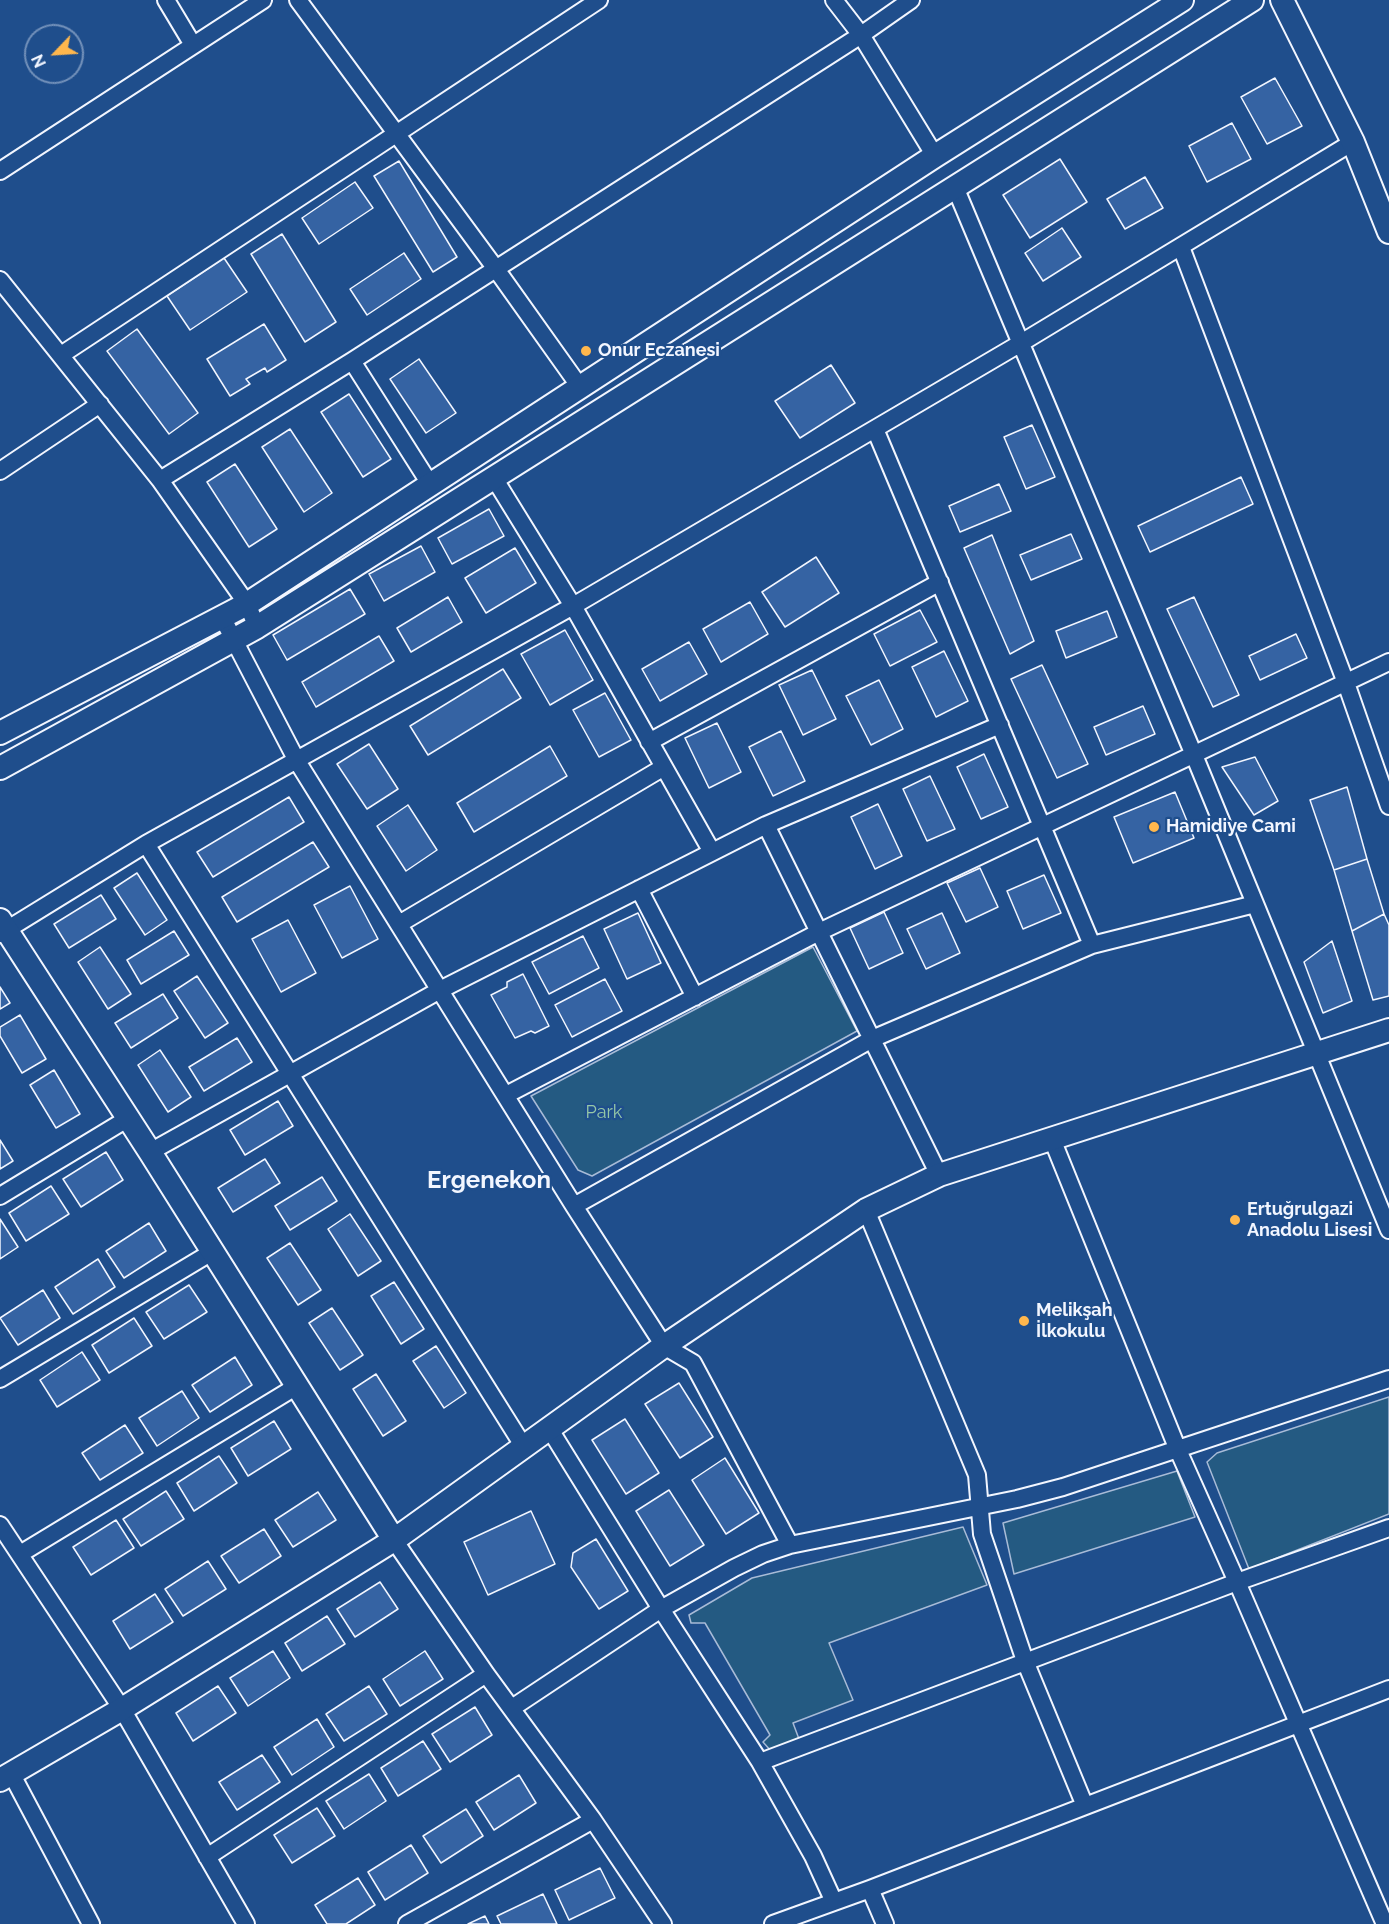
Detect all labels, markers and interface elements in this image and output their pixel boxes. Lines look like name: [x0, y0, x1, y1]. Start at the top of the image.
north arrow: [24, 24, 84, 84]
text: N: [28, 51, 50, 71]
place label: Onur Eczanesi: [598, 340, 720, 362]
marker: Onur Eczanesi: [579, 344, 593, 358]
place label: Hamidiye Cami: [1166, 816, 1296, 838]
marker: Hamidiye Cami: [1147, 820, 1161, 834]
park label: Park: [586, 1102, 622, 1124]
district label: Ergenekon: [427, 1167, 551, 1195]
place label: Ertuğrulgazi Anadolu Lisesi: [1247, 1199, 1372, 1242]
marker: Ertuğrulgazi Anadolu Lisesi: [1228, 1213, 1242, 1227]
place label: Melikşah İlkokulu: [1036, 1300, 1113, 1342]
marker: Melikşah İlkokulu: [1017, 1314, 1031, 1328]

